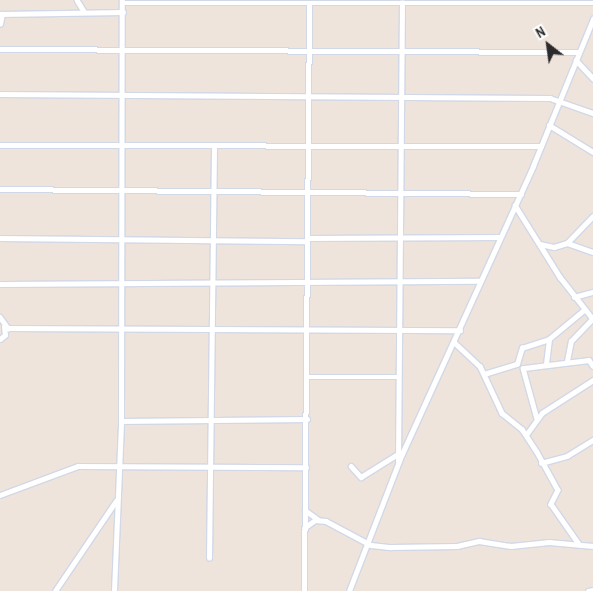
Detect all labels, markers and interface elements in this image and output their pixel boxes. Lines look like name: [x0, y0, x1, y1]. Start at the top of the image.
north arrow: [523, 20, 573, 70]
text: N: [532, 22, 549, 42]

